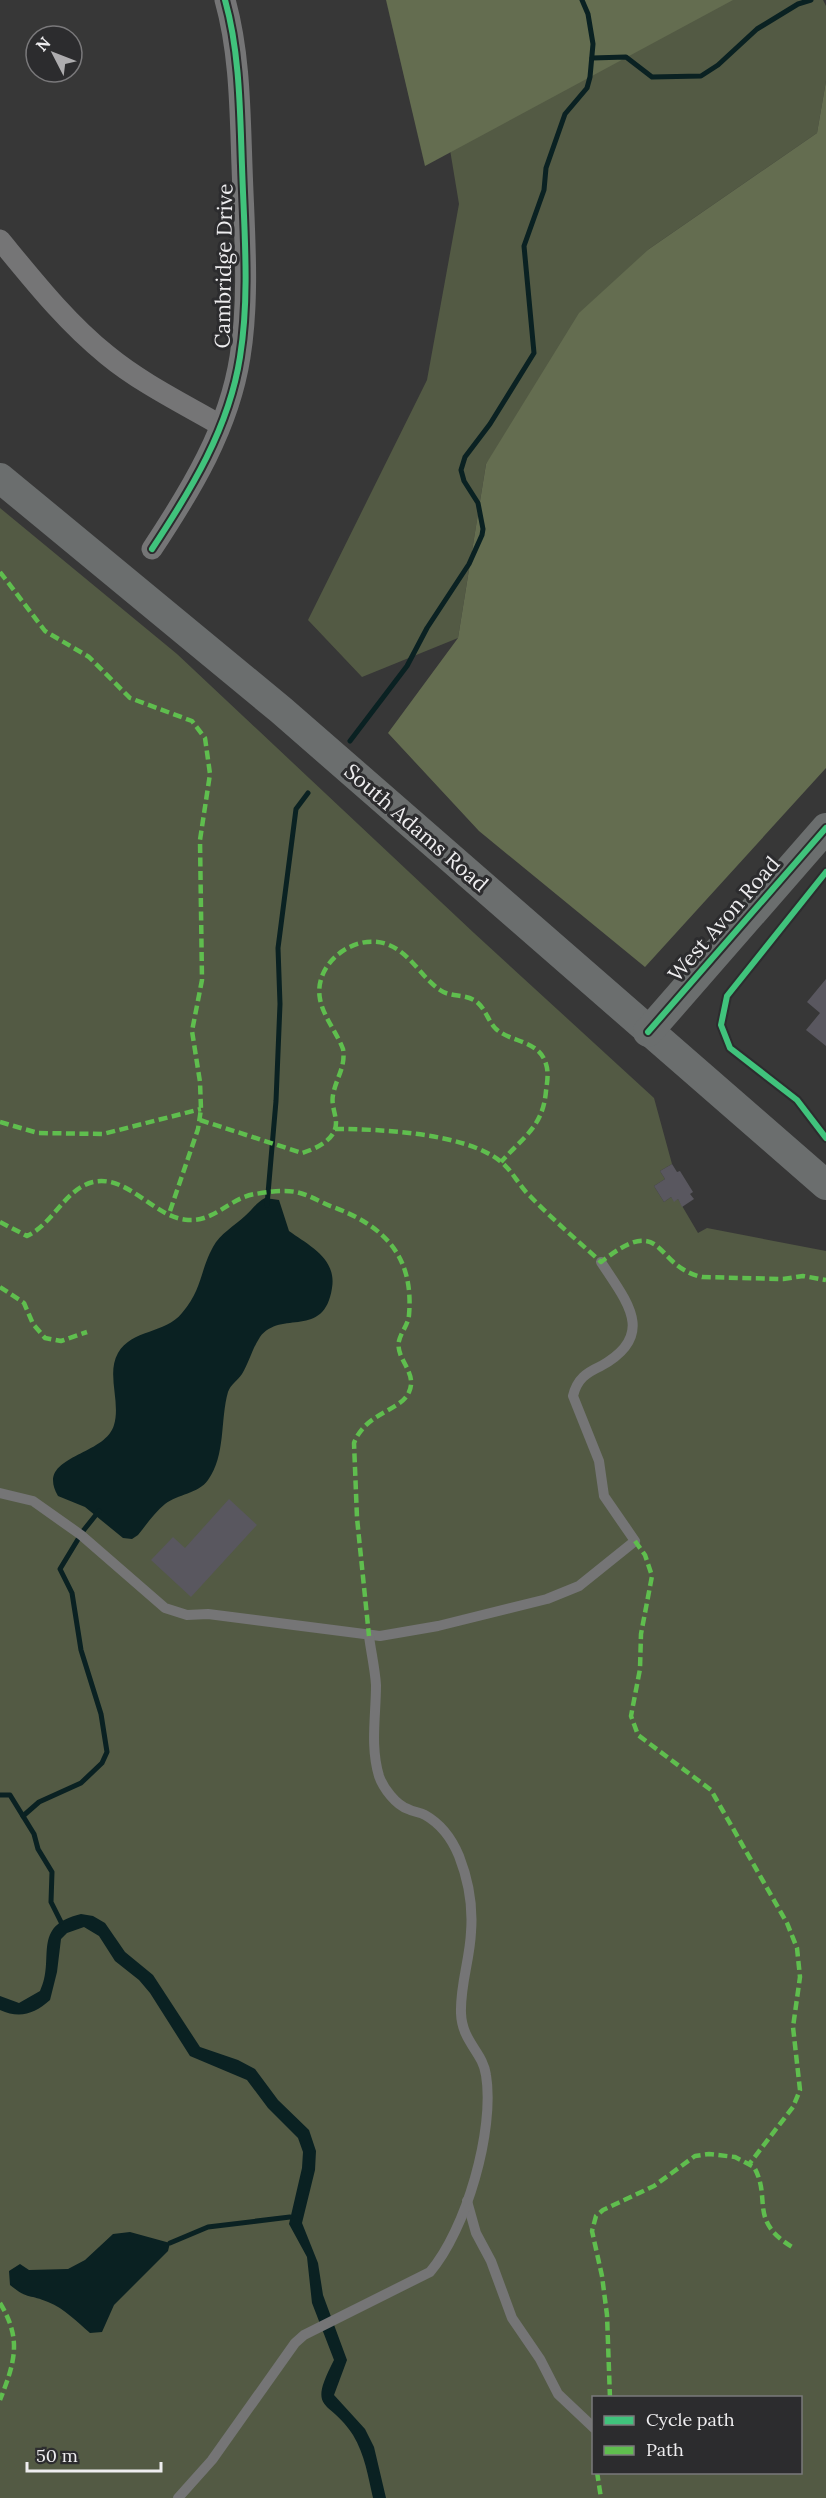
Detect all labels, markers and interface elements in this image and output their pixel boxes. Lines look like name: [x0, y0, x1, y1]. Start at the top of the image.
north arrow: [24, 24, 84, 84]
text: N: [31, 33, 54, 55]
street label: Cambridge Drive: [209, 183, 238, 349]
street label: South Adams Road: [339, 758, 494, 898]
street label: West Avon Road: [662, 850, 785, 987]
legend: [592, 2396, 802, 2474]
text: Cycle path: [646, 2408, 735, 2431]
scale bar: [27, 2435, 160, 2473]
text: Path: [646, 2438, 684, 2461]
text: 50 m: [36, 2444, 78, 2467]

